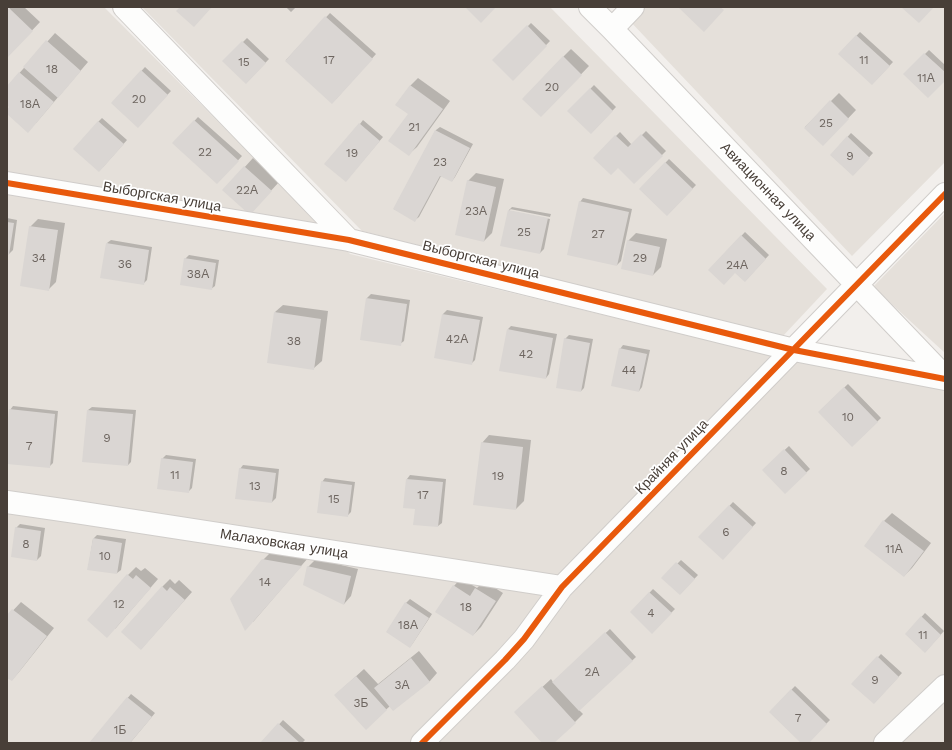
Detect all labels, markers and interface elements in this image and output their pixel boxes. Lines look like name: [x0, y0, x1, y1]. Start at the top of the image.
house number: 17: [323, 53, 335, 67]
house number: 11: [859, 53, 869, 67]
house number: 15: [238, 55, 250, 69]
house number: 18: [46, 62, 58, 76]
house number: 11А: [917, 71, 935, 85]
house number: 20: [545, 80, 559, 94]
house number: 20: [132, 92, 146, 106]
house number: 18А: [20, 97, 40, 111]
house number: 25: [819, 116, 833, 130]
house number: 21: [408, 120, 420, 134]
street label: Авиационная улица: [717, 139, 819, 245]
house number: 22: [198, 145, 212, 159]
house number: 19: [346, 146, 358, 160]
house number: 9: [846, 149, 854, 163]
house number: 23: [433, 155, 447, 169]
street label: Выборгская улица: [102, 178, 222, 216]
house number: 22А: [236, 183, 258, 197]
house number: 23А: [465, 204, 487, 218]
house number: 25: [517, 225, 531, 239]
house number: 27: [591, 227, 605, 241]
street label: Выборгская улица: [421, 237, 541, 283]
house number: 34: [32, 251, 46, 265]
house number: 29: [633, 251, 647, 265]
house number: 36: [118, 257, 132, 271]
house number: 24А: [726, 258, 748, 272]
house number: 38А: [187, 267, 209, 281]
house number: 42А: [446, 332, 468, 346]
house number: 38: [287, 334, 301, 348]
house number: 42: [519, 347, 533, 361]
house number: 44: [622, 363, 636, 377]
house number: 10: [842, 410, 854, 424]
street label: Крайняя улица: [632, 416, 712, 498]
house number: 9: [103, 431, 111, 445]
house number: 7: [26, 439, 32, 453]
house number: 8: [780, 464, 788, 478]
house number: 11: [170, 468, 180, 482]
house number: 19: [492, 469, 504, 483]
house number: 13: [249, 479, 261, 493]
house number: 17: [417, 488, 429, 502]
house number: 15: [328, 492, 340, 506]
house number: 6: [722, 525, 730, 539]
street label: Малаховская улица: [219, 526, 349, 562]
house number: 8: [22, 537, 30, 551]
house number: 11А: [885, 542, 903, 556]
house number: 10: [99, 549, 111, 563]
house number: 14: [259, 575, 271, 589]
house number: 12: [113, 597, 125, 611]
house number: 18: [460, 600, 472, 614]
house number: 4: [647, 606, 655, 620]
house number: 18А: [398, 618, 418, 632]
house number: 11: [918, 628, 928, 642]
house number: 2А: [585, 665, 599, 679]
house number: 9: [871, 673, 879, 687]
house number: 3А: [395, 678, 409, 692]
house number: 3Б: [354, 696, 368, 710]
house number: 7: [795, 711, 801, 725]
house number: 1Б: [114, 723, 126, 737]

